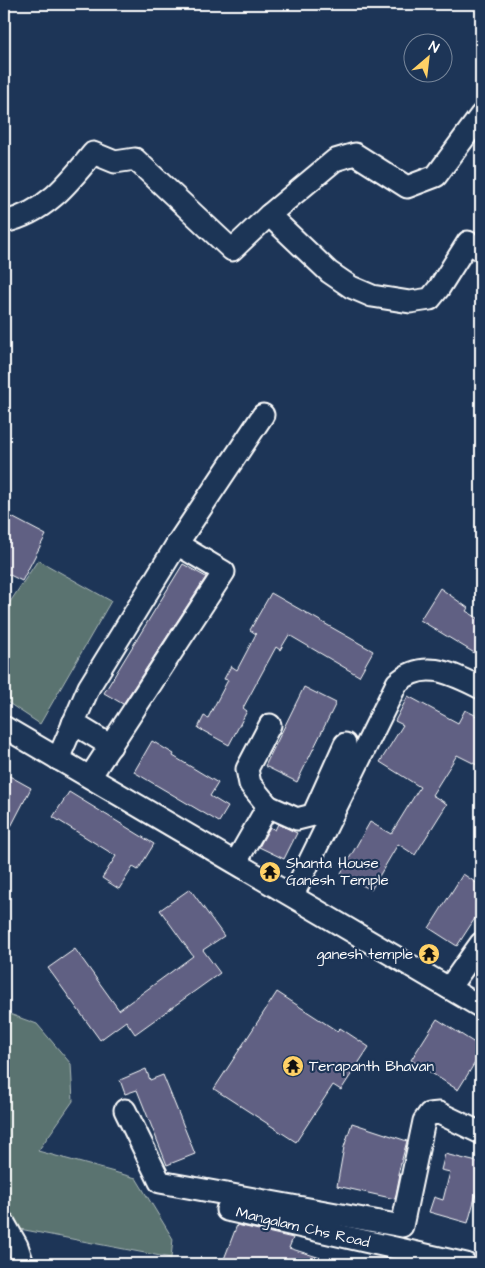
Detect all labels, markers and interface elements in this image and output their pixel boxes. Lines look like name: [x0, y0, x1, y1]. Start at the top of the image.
north arrow: [402, 32, 452, 82]
text: N: [425, 37, 442, 58]
place label: Shanta House Ganesh Temple: [286, 853, 389, 891]
temple icon: Shanta House Ganesh Temple: [258, 860, 282, 884]
temple icon: ganesh temple: [417, 942, 441, 966]
place label: ganesh temple: [316, 944, 413, 966]
temple icon: Terapanth Bhavan: [281, 1054, 305, 1078]
place label: Terapanth Bhavan: [309, 1056, 434, 1077]
street label: Mangalam Chs Road: [234, 1202, 372, 1254]

